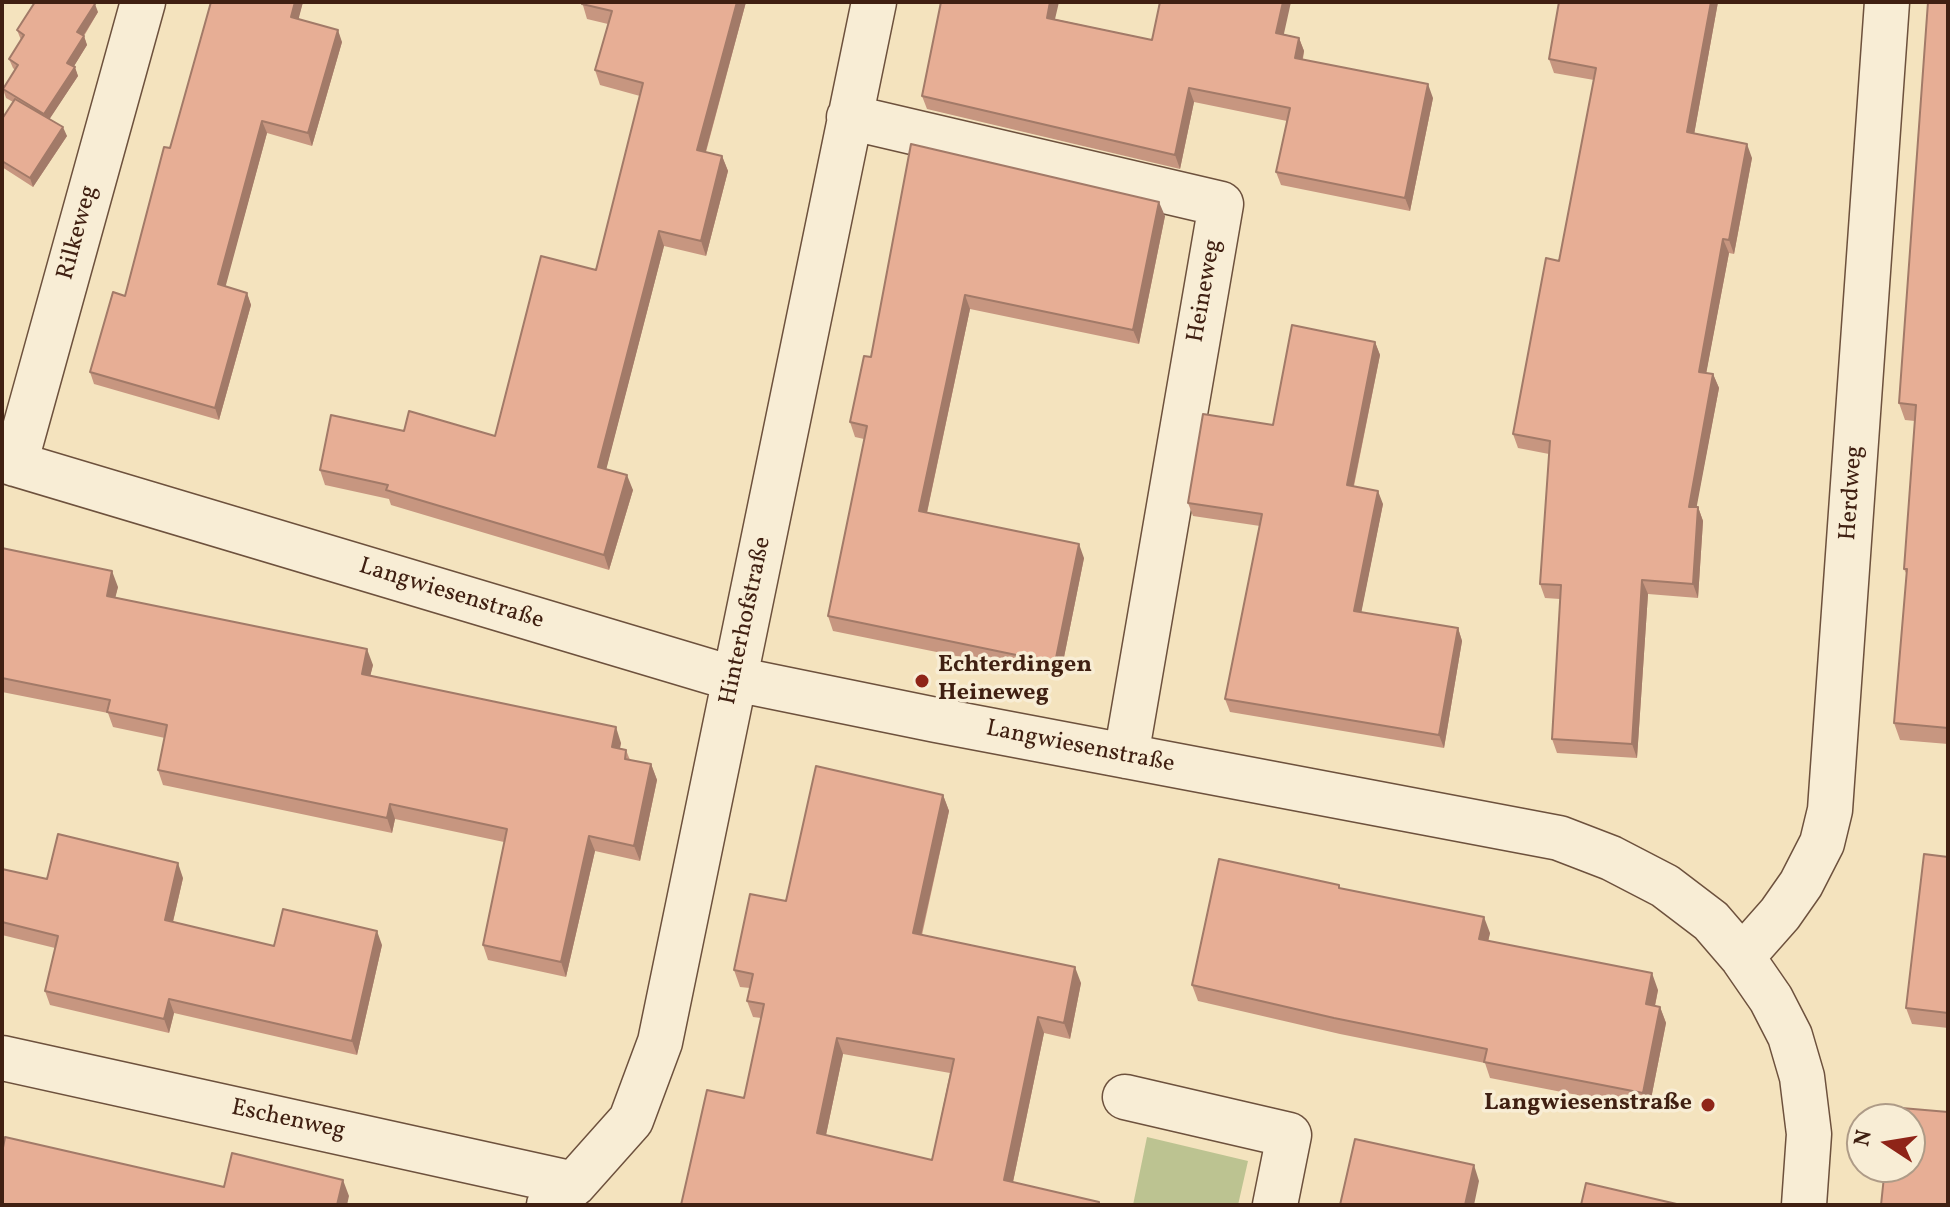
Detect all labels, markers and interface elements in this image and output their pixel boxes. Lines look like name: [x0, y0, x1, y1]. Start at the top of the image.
street label: Rilkeweg: [53, 183, 105, 283]
street label: Heineweg: [1183, 237, 1229, 345]
street label: Herdweg: [1835, 445, 1871, 541]
street label: Hinterhofstraße: [715, 534, 779, 708]
street label: Langwiesenstraße: [355, 553, 547, 637]
place label: Echterdingen Heineweg: [938, 653, 1092, 709]
marker: Echterdingen Heineweg: [913, 672, 931, 690]
street label: Langwiesenstraße: [983, 716, 1177, 780]
place label: Langwiesenstraße: [1484, 1091, 1692, 1119]
street label: Eschenweg: [228, 1095, 348, 1147]
marker: Langwiesenstraße: [1699, 1096, 1717, 1114]
north arrow: [1846, 1103, 1926, 1183]
text: N: [1847, 1127, 1881, 1149]

